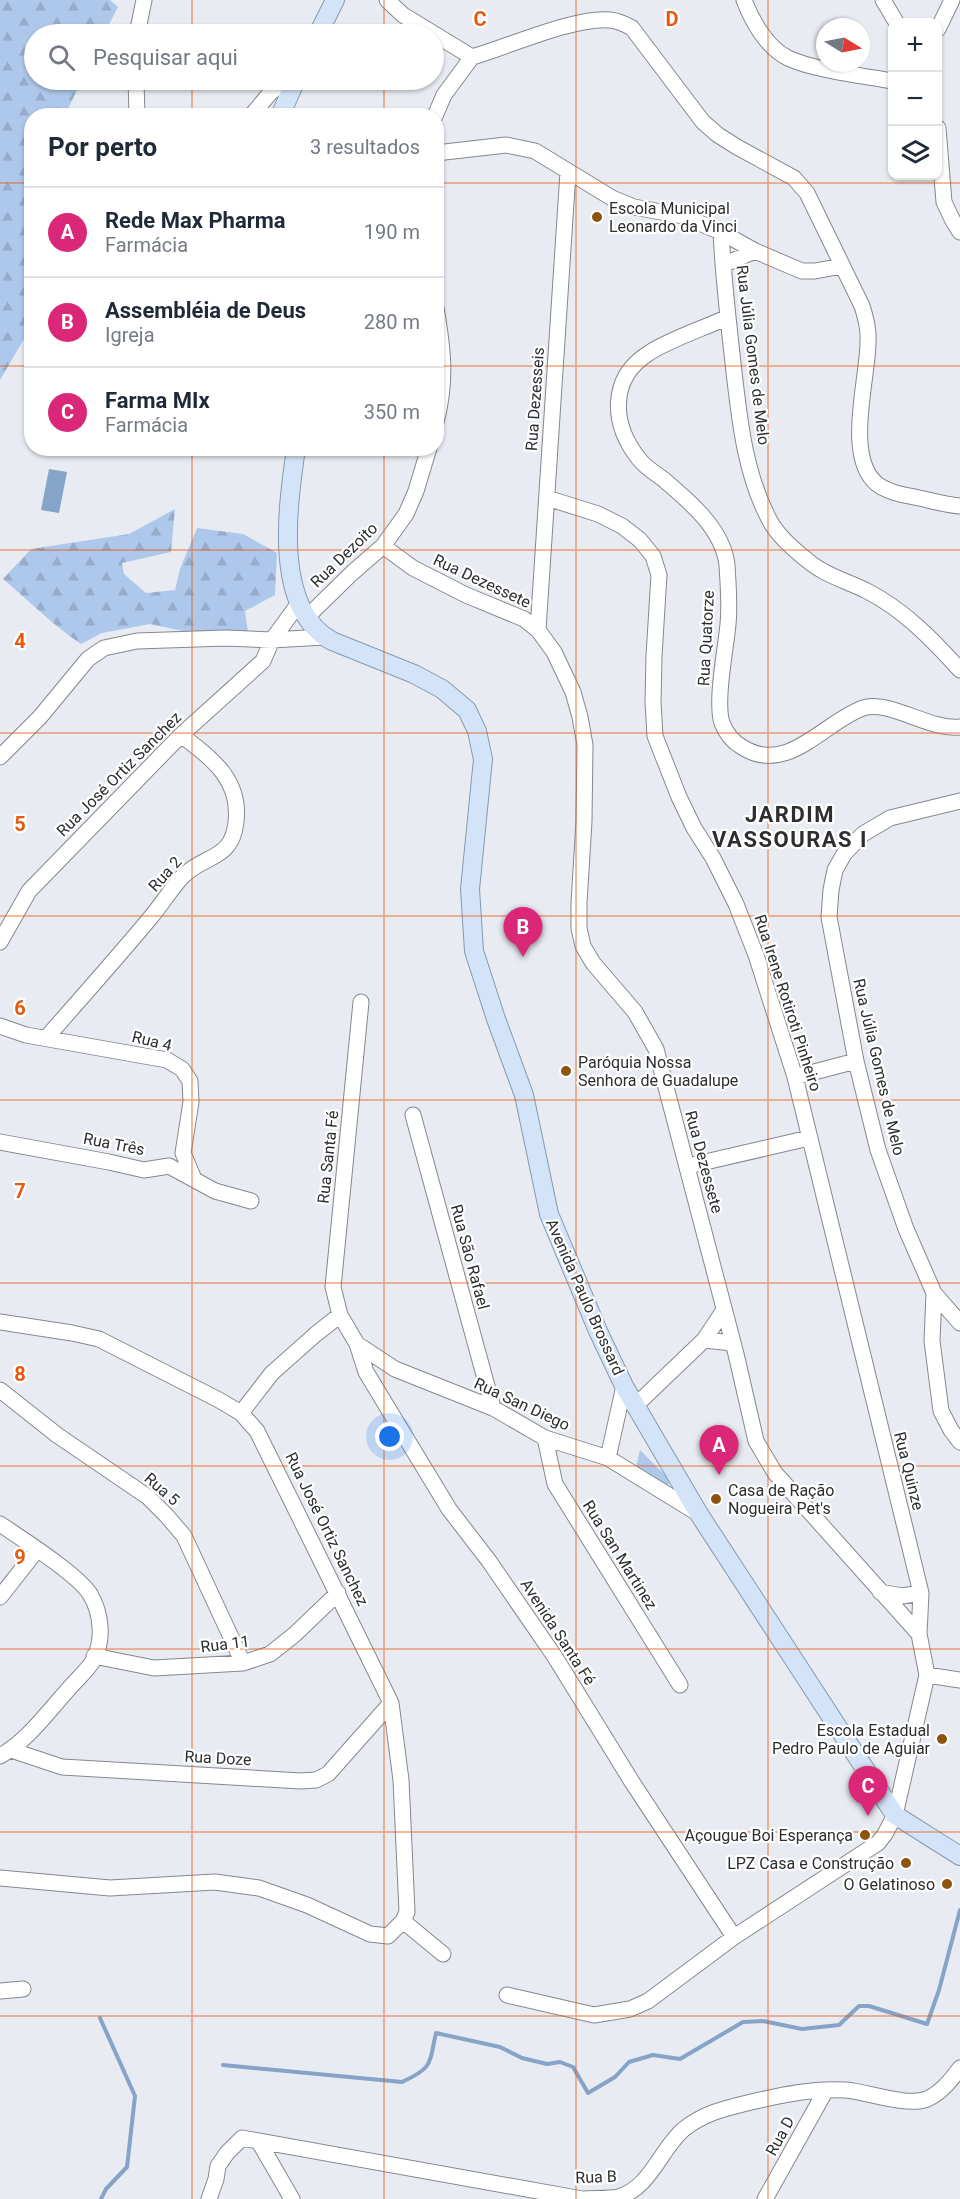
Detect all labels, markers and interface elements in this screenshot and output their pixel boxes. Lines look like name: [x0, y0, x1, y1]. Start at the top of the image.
text: C: [473, 7, 487, 31]
text: D: [666, 7, 679, 31]
north arrow: [816, 18, 870, 72]
map controls: [888, 18, 942, 180]
button: +: [888, 18, 942, 72]
search box: [24, 24, 444, 90]
icon: search: [45, 41, 78, 74]
text: Pesquisar aqui: [93, 45, 238, 70]
button: −: [888, 72, 942, 126]
button: layers: [888, 126, 942, 180]
text: Por perto: [48, 132, 157, 162]
text: 3 resultados: [310, 135, 420, 159]
place label: Escola Municipal Leonardo da Vinci: [609, 199, 737, 236]
text: Rede Max Pharma: [105, 208, 286, 233]
marker: Escola Municipal Leonardo da Vinci: [590, 210, 604, 224]
text: A: [61, 220, 74, 244]
text: 190 m: [364, 220, 420, 244]
text: Farmácia: [105, 233, 188, 257]
street label: Rua Júlia Gomes de Melo: [733, 264, 773, 446]
text: Assembléia de Deus: [105, 298, 306, 323]
text: B: [61, 310, 74, 334]
text: 280 m: [364, 310, 420, 334]
text: Igreja: [105, 323, 155, 347]
street label: Rua Dezesseis: [522, 347, 548, 451]
text: Farma MIx: [105, 388, 210, 413]
text: C: [61, 400, 74, 424]
text: 350 m: [364, 400, 420, 424]
text: Farmácia: [105, 413, 188, 437]
street label: Rua Dezoito: [307, 519, 381, 591]
street label: Rua Dezessete: [430, 550, 534, 612]
street label: Rua Quatorze: [694, 590, 718, 686]
text: 4: [14, 629, 26, 653]
street label: Rua José Ortiz Sanchez: [53, 708, 185, 840]
district label: JARDIM VASSOURAS I: [712, 802, 868, 852]
text: 5: [14, 812, 26, 836]
street label: Rua 2: [144, 853, 186, 895]
pin: B: [504, 908, 542, 957]
street label: Rua Irene Rotiroti Pinheiro: [750, 912, 826, 1094]
street label: Rua Júlia Gomes de Melo: [849, 977, 909, 1157]
text: 6: [14, 996, 26, 1020]
street label: Rua 4: [130, 1027, 174, 1055]
place label: Paróquia Nossa Senhora de Guadalupe: [578, 1053, 738, 1090]
marker: Paróquia Nossa Senhora de Guadalupe: [559, 1064, 573, 1078]
street label: Rua Dezessete: [681, 1109, 727, 1215]
street label: Rua Santa Fé: [314, 1110, 342, 1204]
street label: Rua Três: [82, 1129, 146, 1159]
text: 7: [14, 1179, 26, 1203]
street label: Rua São Rafael: [447, 1202, 493, 1312]
street label: Avenida Paulo Brossard: [542, 1216, 628, 1378]
text: 8: [14, 1362, 26, 1386]
street label: Rua San Diego: [471, 1374, 573, 1434]
your location: [375, 1422, 404, 1451]
pin: A: [700, 1426, 738, 1475]
street label: Rua Quinze: [890, 1430, 928, 1512]
street label: Rua José Ortiz Sanchez: [282, 1449, 373, 1609]
street label: Rua 5: [141, 1469, 183, 1509]
place label: Casa de Ração Nogueira Pet's: [728, 1481, 834, 1518]
marker: Casa de Ração Nogueira Pet's: [709, 1492, 723, 1506]
street label: Rua San Martinez: [579, 1497, 661, 1613]
text: 9: [14, 1545, 26, 1569]
street label: Avenida Santa Fé: [517, 1575, 599, 1689]
street label: Rua 11: [199, 1632, 251, 1656]
place label: Escola Estadual Pedro Paulo de Aguiar: [772, 1721, 931, 1758]
marker: Escola Estadual Pedro Paulo de Aguiar: [935, 1732, 949, 1746]
street label: Rua Doze: [184, 1747, 252, 1769]
pin: C: [848, 1766, 888, 1816]
place label: Açougue Boi Esperança: [684, 1826, 853, 1845]
marker: Açougue Boi Esperança: [858, 1828, 872, 1842]
place label: LPZ Casa e Construção: [727, 1854, 894, 1873]
marker: LPZ Casa e Construção: [899, 1856, 913, 1870]
place label: O Gelatinoso: [844, 1875, 935, 1894]
marker: O Gelatinoso: [940, 1877, 954, 1891]
street label: Rua D: [762, 2113, 798, 2159]
street label: Rua B: [575, 2167, 617, 2187]

